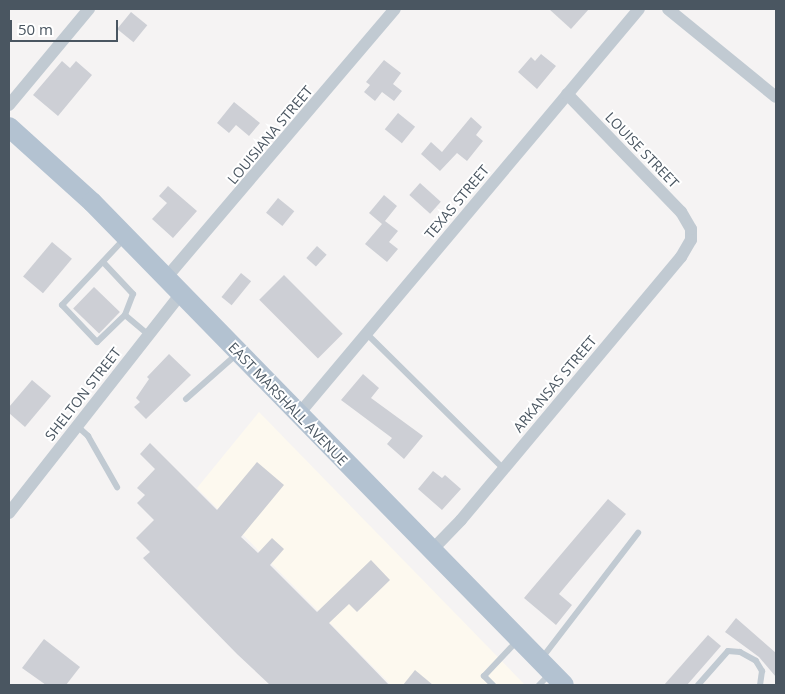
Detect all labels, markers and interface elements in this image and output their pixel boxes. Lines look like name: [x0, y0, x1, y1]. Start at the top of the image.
scale bar: [12, 10, 120, 42]
text: 50 m: [18, 19, 53, 39]
street label: LOUISIANA STREET: [224, 82, 316, 188]
street label: LOUISE STREET: [602, 109, 682, 191]
street label: TEXAS STREET: [421, 162, 493, 242]
street label: ARKANSAS STREET: [510, 332, 600, 436]
street label: EAST MARSHALL AVENUE: [225, 339, 351, 469]
street label: SHELTON STREET: [42, 344, 124, 444]

